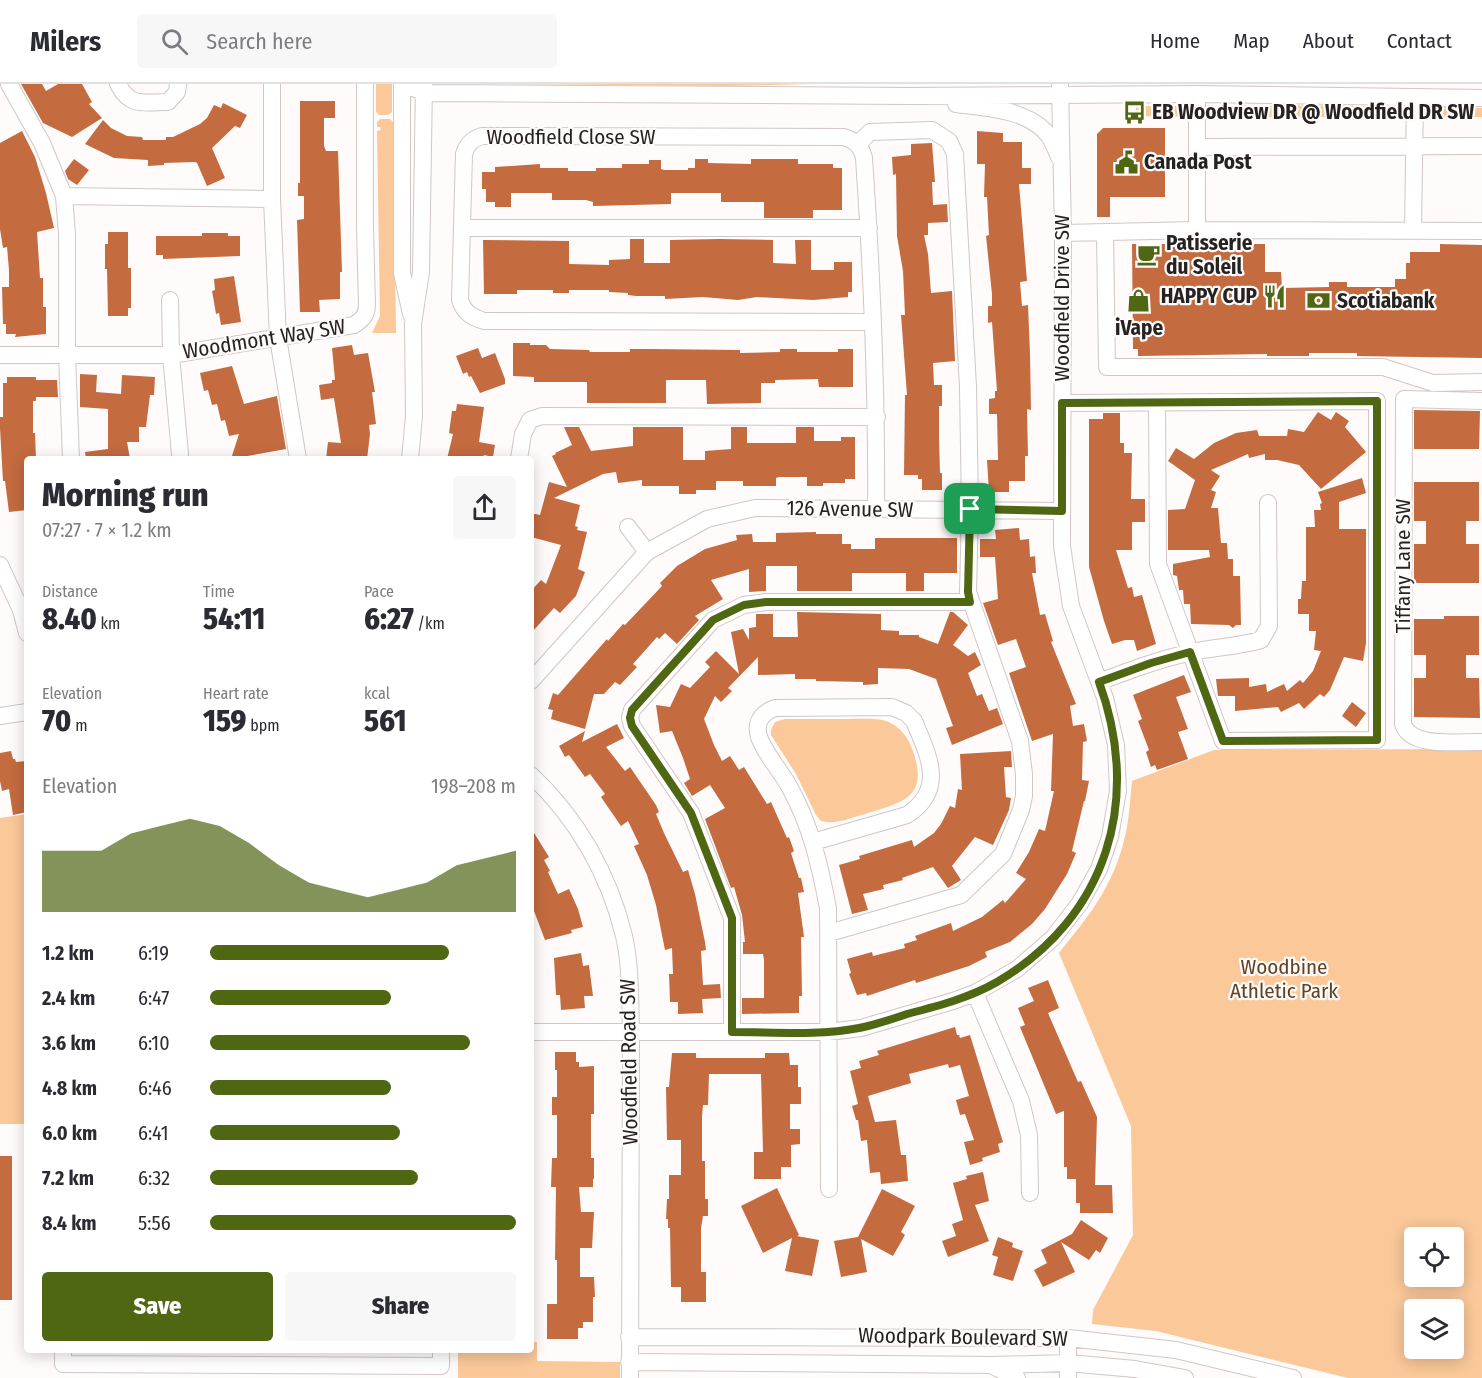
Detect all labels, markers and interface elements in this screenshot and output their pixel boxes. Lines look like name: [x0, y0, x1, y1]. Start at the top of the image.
search box: [137, 14, 557, 68]
text: Milers: [30, 25, 101, 58]
icon: search: [158, 25, 191, 58]
text: Search here: [206, 28, 312, 55]
text: Home: [1150, 28, 1200, 54]
text: Map: [1233, 28, 1270, 54]
text: About: [1303, 28, 1354, 54]
text: Contact: [1387, 28, 1452, 54]
bus stop icon: EB Woodview DR @ Woodfield DR SW: [1121, 99, 1147, 125]
place label: EB Woodview DR @ Woodfield DR SW: [1152, 99, 1475, 125]
street label: Woodfield Close SW: [486, 124, 656, 150]
public building icon: Canada Post: [1113, 149, 1139, 175]
place label: Canada Post: [1144, 149, 1252, 175]
street label: Woodfield Drive SW: [1049, 214, 1075, 382]
place label: Patisserie du Soleil: [1166, 230, 1253, 280]
cafe icon: Patisserie du Soleil: [1135, 242, 1161, 268]
place label: HAPPY CUP: [1161, 283, 1258, 309]
restaurant icon: HAPPY CUP: [1262, 283, 1288, 309]
shop icon: iVape: [1126, 287, 1152, 313]
bank icon: Scotiabank: [1306, 288, 1332, 314]
place label: Scotiabank: [1337, 288, 1435, 314]
street label: Woodmont Way SW: [181, 313, 347, 365]
place label: iVape: [1115, 315, 1163, 341]
text: Morning run: [42, 475, 209, 515]
button: share: [453, 476, 516, 539]
pin: [944, 483, 995, 534]
icon: arrive: [953, 492, 986, 525]
street label: 126 Avenue SW: [786, 495, 914, 523]
street label: Tiffany Lane SW: [1390, 498, 1416, 633]
text: 07:27 · 7 × 1.2 km: [42, 518, 172, 542]
text: Distance: [42, 582, 98, 601]
text: Time: [203, 582, 235, 601]
text: Pace: [364, 582, 394, 601]
text: 8.40: [42, 601, 97, 637]
text: 54:11: [203, 601, 265, 637]
text: 6:27: [364, 601, 414, 637]
text: km: [97, 614, 120, 633]
text: /km: [414, 614, 445, 633]
text: Elevation: [42, 684, 102, 703]
text: Heart rate: [203, 684, 269, 703]
text: kcal: [364, 684, 390, 703]
text: 70: [42, 703, 71, 739]
text: 159: [203, 703, 246, 739]
text: 561: [364, 703, 406, 739]
text: m: [71, 716, 87, 735]
text: bpm: [246, 716, 280, 735]
text: Elevation: [42, 774, 117, 798]
text: 198–208 m: [431, 774, 516, 798]
text: 1.2 km: [42, 941, 94, 965]
text: 6:19: [138, 941, 169, 965]
park label: Woodbine Athletic Park: [1230, 954, 1338, 1004]
street label: Woodfield Road SW: [615, 978, 643, 1145]
text: 2.4 km: [42, 986, 95, 1010]
text: 6:47: [138, 986, 169, 1010]
text: 3.6 km: [42, 1031, 96, 1055]
text: 6:10: [138, 1031, 170, 1055]
text: 4.8 km: [42, 1076, 97, 1100]
text: 6:46: [138, 1076, 172, 1100]
text: 6.0 km: [42, 1121, 97, 1145]
text: 6:41: [138, 1121, 168, 1145]
text: 7.2 km: [42, 1166, 94, 1190]
text: 6:32: [138, 1166, 170, 1190]
text: 8.4 km: [42, 1211, 97, 1235]
text: 5:56: [138, 1211, 171, 1235]
map controls: [1404, 1227, 1464, 1359]
button: locate: [1404, 1227, 1464, 1287]
button: Save: [42, 1272, 273, 1341]
button: Share: [285, 1272, 516, 1341]
button: layers: [1404, 1299, 1464, 1359]
street label: Woodpark Boulevard SW: [858, 1322, 1068, 1352]

